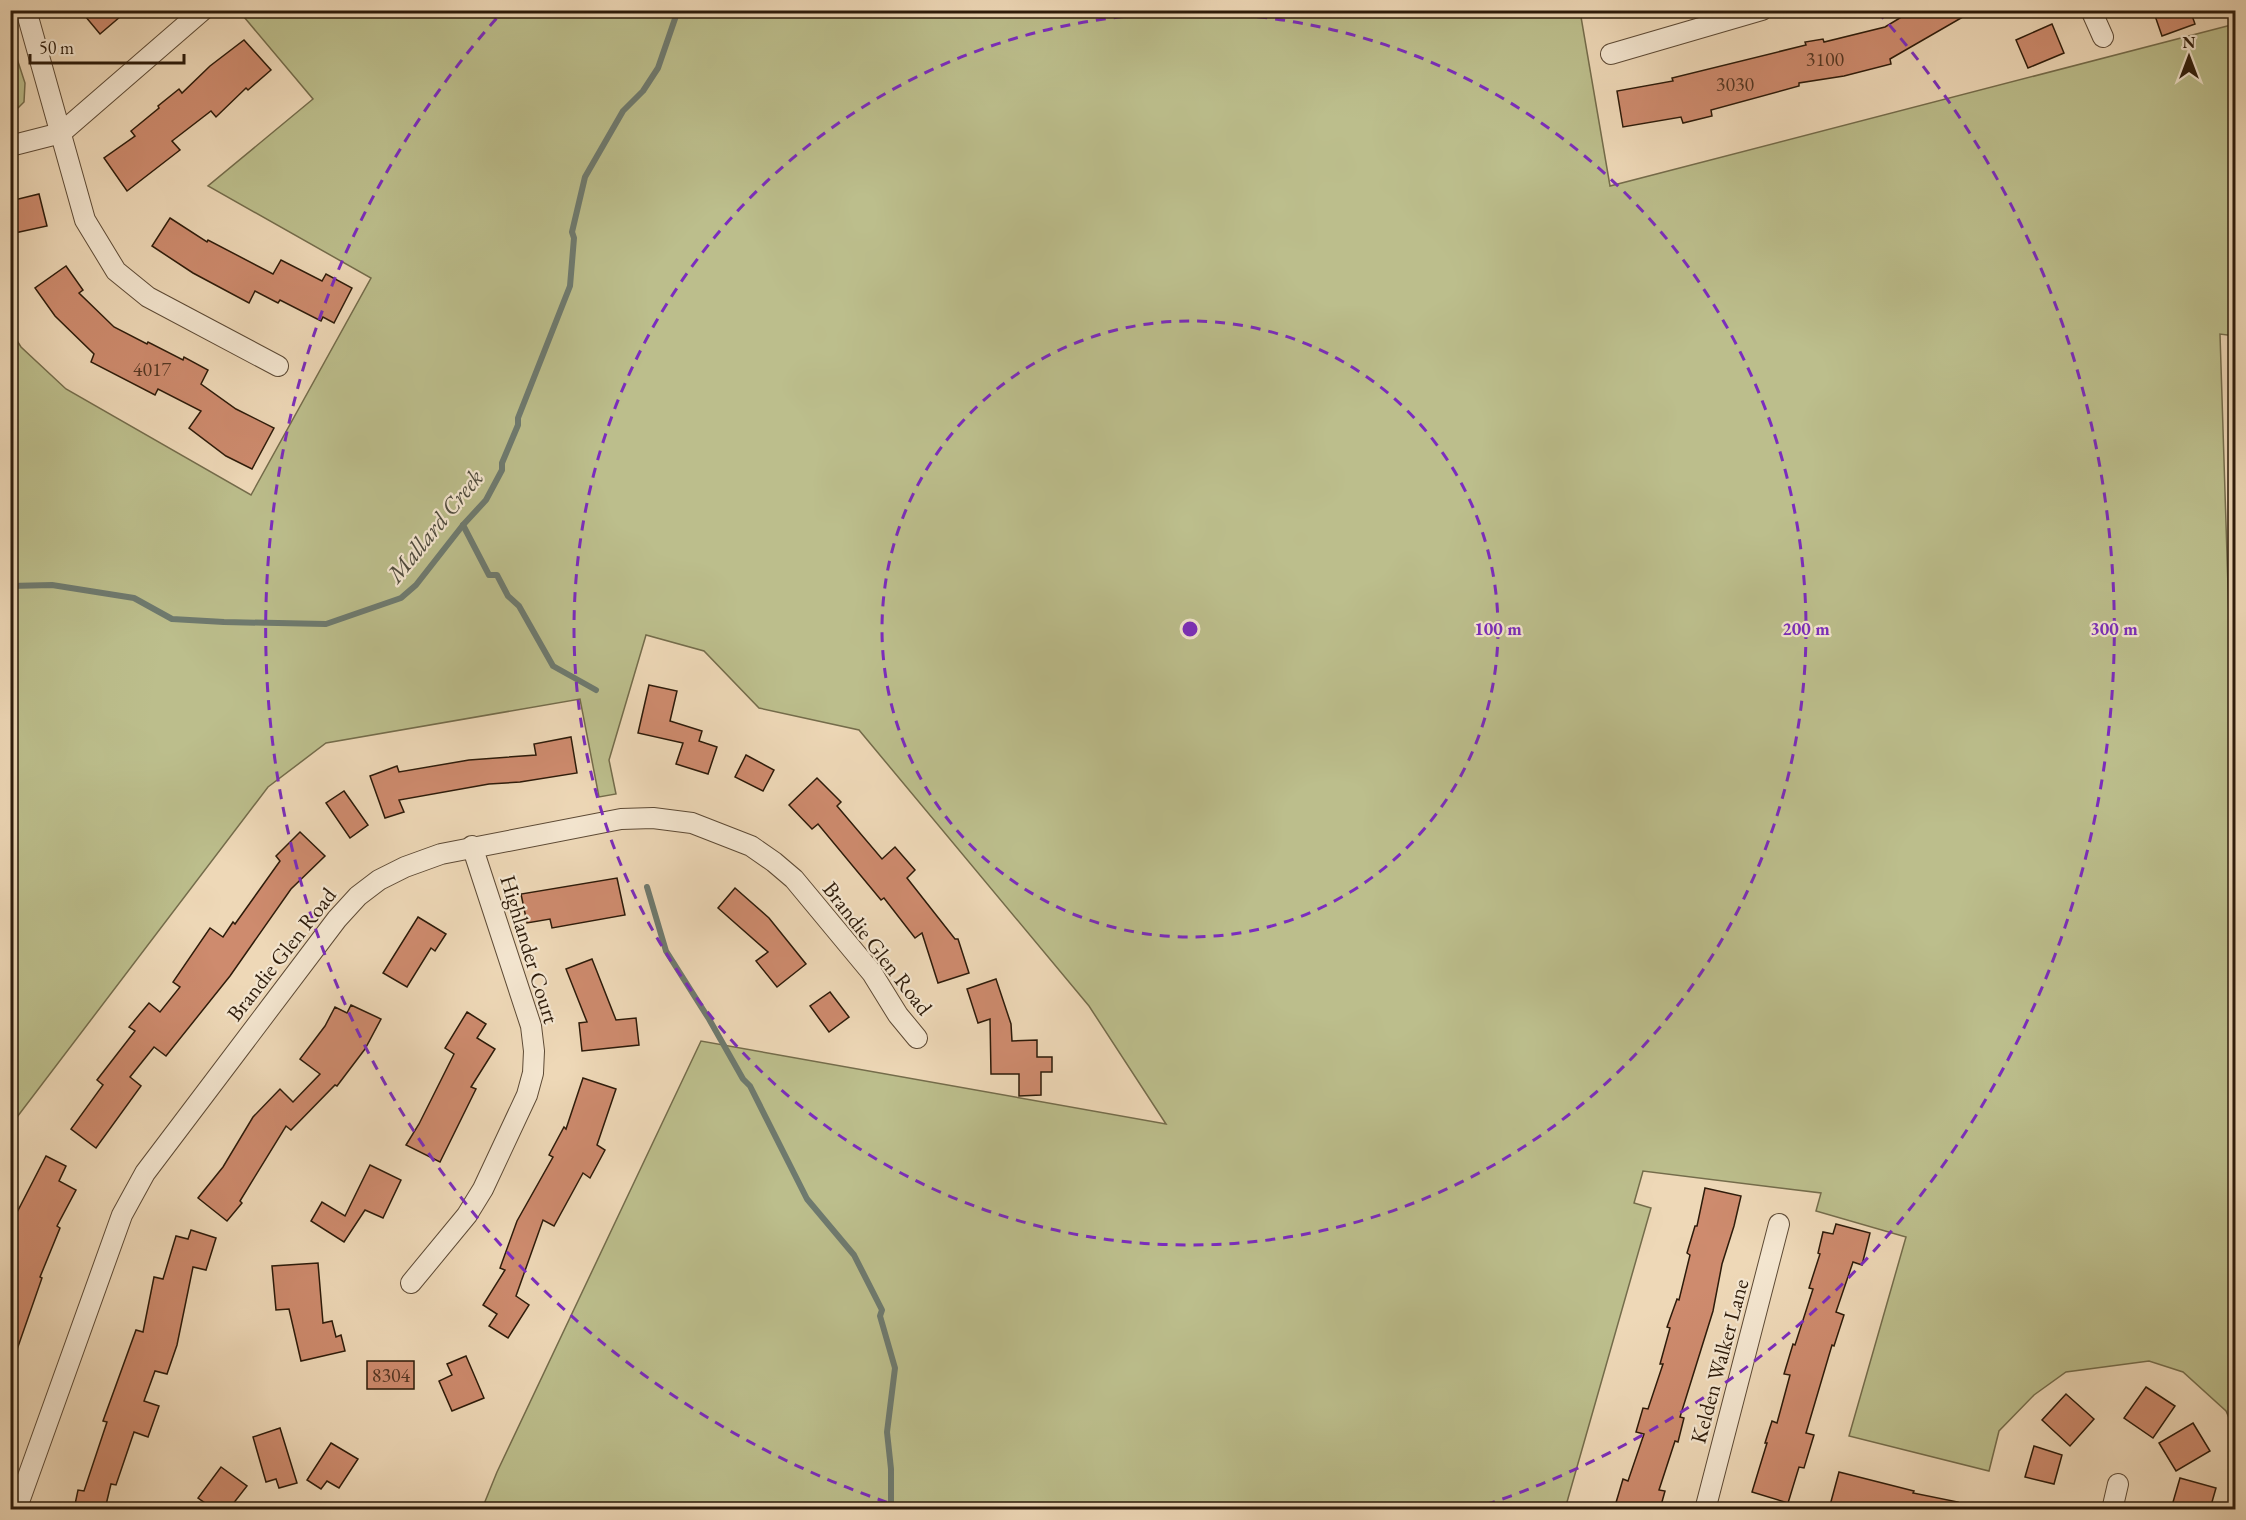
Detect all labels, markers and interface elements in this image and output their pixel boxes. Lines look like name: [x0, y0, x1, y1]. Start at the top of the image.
scale bar: [30, 27, 184, 65]
north arrow: [2159, 27, 2219, 87]
text: N: [2183, 32, 2196, 53]
text: 50 m: [39, 36, 74, 59]
house number: 3100: [1806, 46, 1845, 72]
house number: 3030: [1716, 71, 1755, 97]
house number: 4017: [133, 356, 172, 382]
water label: Mallard Creek: [378, 463, 490, 590]
text: 100 m: [1474, 617, 1522, 640]
text: 200 m: [1782, 617, 1830, 640]
text: 300 m: [2090, 617, 2138, 640]
centre of rings: [1180, 619, 1200, 639]
street label: Highlander Court: [493, 871, 566, 1027]
street label: Brandie Glen Road: [816, 876, 939, 1022]
street label: Brandie Glen Road: [220, 881, 343, 1027]
street label: Kelden Walker Lane: [1684, 1275, 1755, 1447]
house number: 8304: [372, 1362, 411, 1388]

